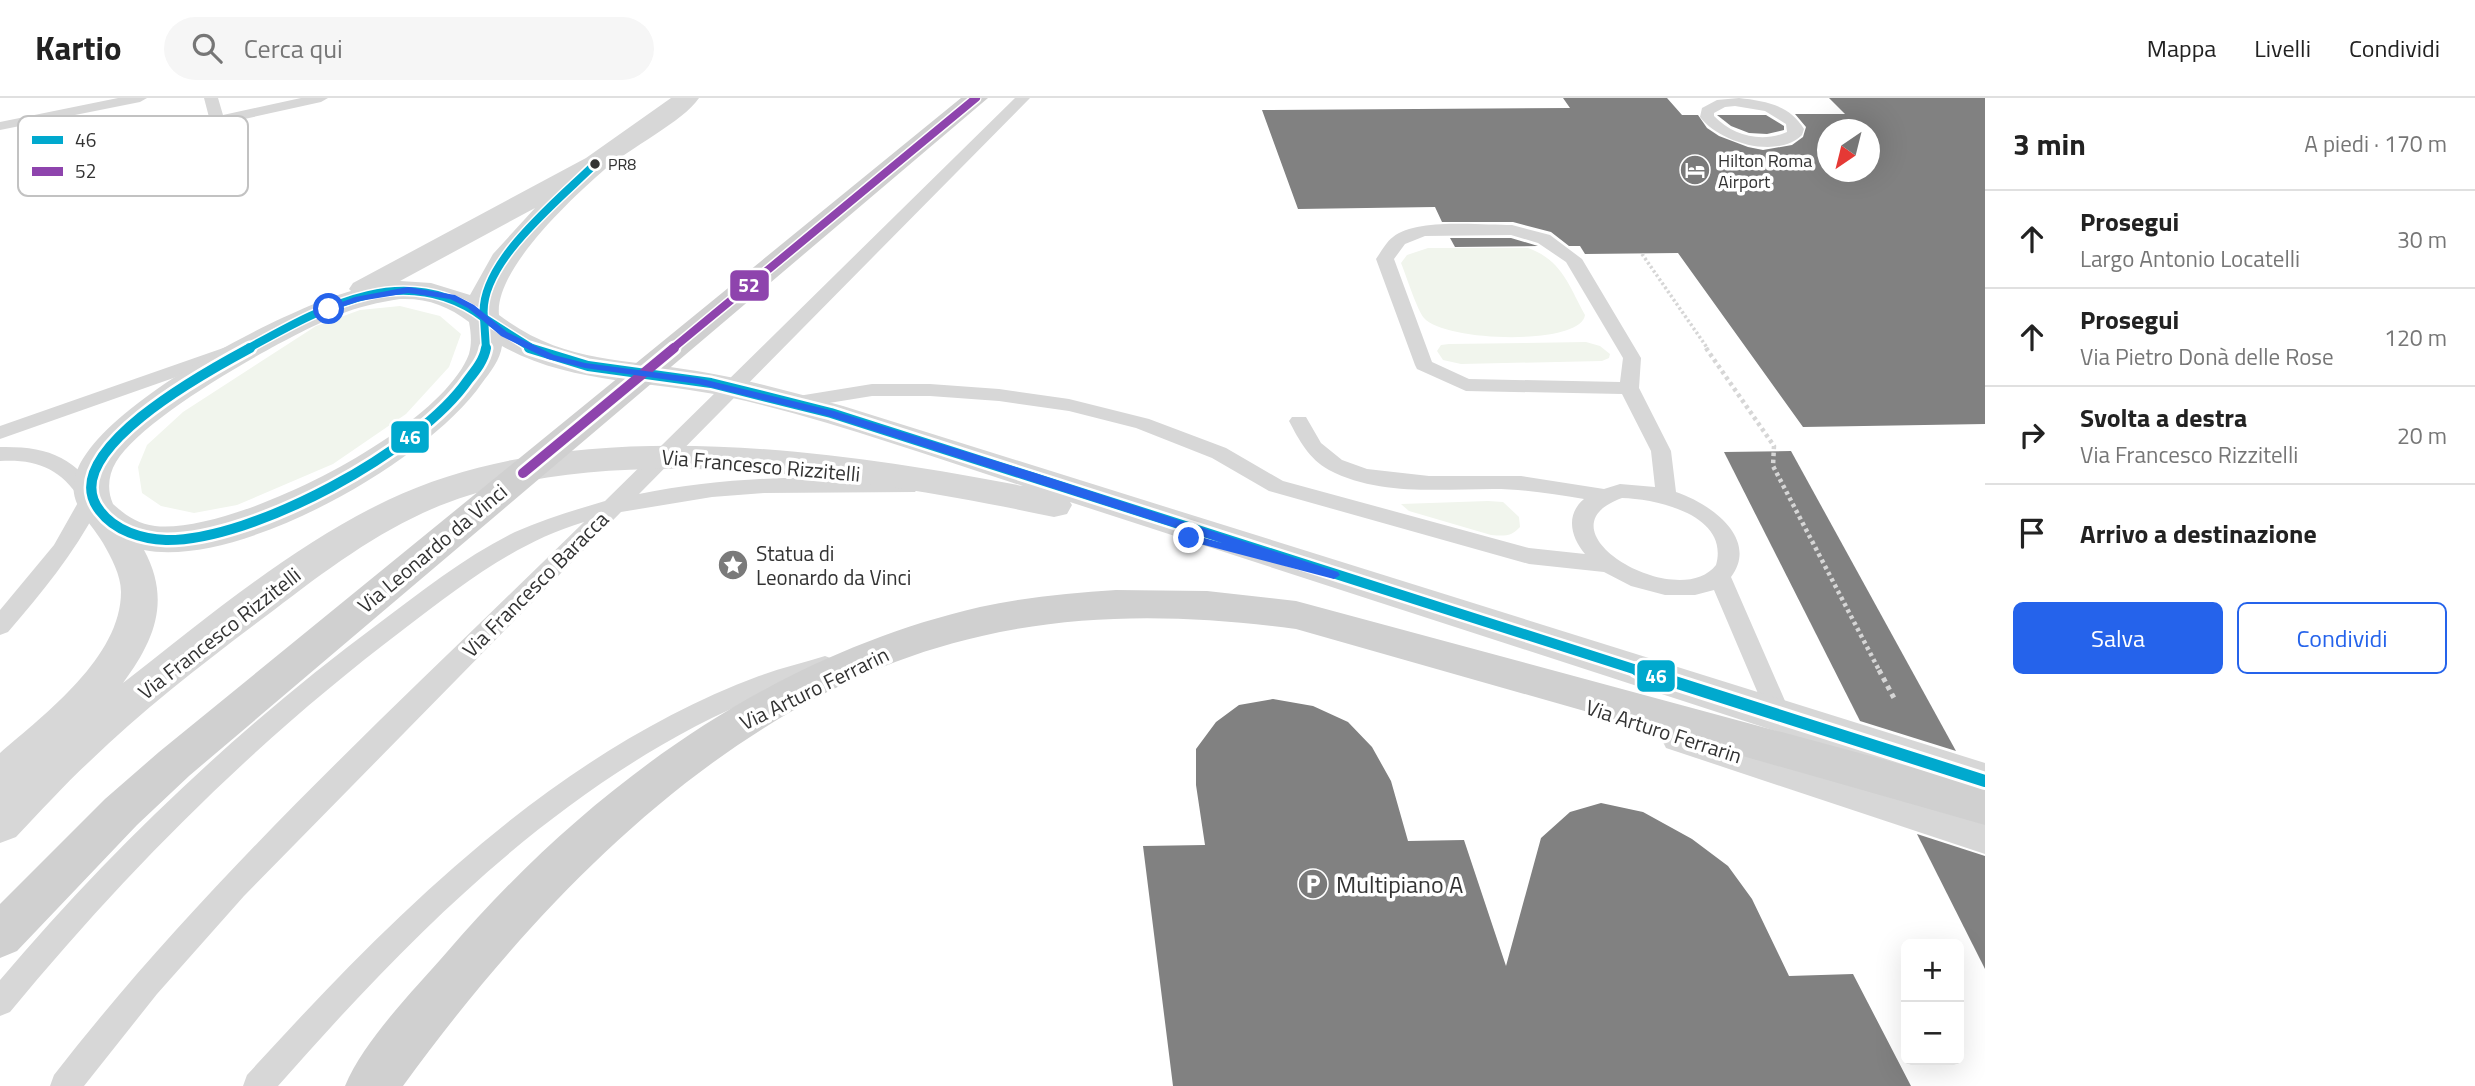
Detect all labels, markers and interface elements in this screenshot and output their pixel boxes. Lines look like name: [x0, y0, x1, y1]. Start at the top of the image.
search box: [164, 17, 654, 80]
text: Kartio: [35, 23, 122, 73]
icon: search: [188, 29, 226, 67]
text: Cerca qui: [244, 29, 343, 68]
text: Mappa: [2147, 30, 2216, 66]
text: Livelli: [2254, 30, 2311, 66]
text: Condividi: [2349, 30, 2440, 66]
legend: [18, 116, 248, 196]
north arrow: [1817, 119, 1880, 182]
text: 3 min: [2013, 121, 2086, 167]
text: 46: [75, 125, 96, 154]
text: A piedi · 170 m: [2304, 126, 2447, 161]
place label: Hilton Roma Airport: [1718, 147, 1812, 195]
place label: PR8: [608, 152, 636, 176]
hotel icon: Hilton Roma Airport: [1678, 153, 1712, 187]
text: 52: [75, 156, 96, 185]
marker: PR8: [588, 157, 602, 171]
text: Prosegui: [2080, 202, 2179, 241]
icon: ahead: [2013, 220, 2051, 258]
text: 30 m: [2397, 222, 2447, 257]
text: Largo Antonio Locatelli: [2080, 241, 2300, 276]
line badge: 52: [729, 269, 770, 302]
text: 52: [738, 270, 760, 299]
route start: [313, 293, 344, 324]
text: Prosegui: [2080, 300, 2179, 339]
icon: ahead: [2013, 318, 2051, 356]
text: 120 m: [2384, 320, 2447, 355]
text: Via Pietro Donà delle Rose: [2080, 339, 2334, 374]
text: Svolta a destra: [2080, 398, 2247, 437]
icon: right: [2013, 416, 2051, 454]
text: 20 m: [2397, 418, 2447, 453]
line badge: 46: [390, 420, 430, 454]
text: 46: [399, 422, 421, 451]
text: Via Francesco Rizzitelli: [2080, 437, 2298, 472]
street label: Via Francesco Rizzitelli: [660, 440, 862, 490]
street label: Via Leonardo da Vinci: [350, 476, 514, 620]
street label: Via Francesco Baracca: [454, 503, 616, 665]
icon: arrive: [2013, 514, 2051, 552]
text: Arrivo a destinazione: [2080, 514, 2317, 553]
route end: [1173, 522, 1204, 553]
place label: Statua di Leonardo da Vinci: [756, 537, 911, 593]
place icon: Statua di Leonardo da Vinci: [716, 548, 750, 582]
street label: Via Francesco Rizzitelli: [131, 559, 307, 707]
button: Salva: [2013, 602, 2223, 674]
button: Condividi: [2237, 602, 2447, 674]
street label: Via Arturo Ferrarin: [734, 638, 894, 738]
line badge: 46: [1636, 659, 1676, 693]
text: 46: [1645, 661, 1667, 690]
street label: Via Arturo Ferrarin: [1582, 691, 1746, 771]
place label: Multipiano A: [1336, 866, 1463, 902]
parking icon: Multipiano A: [1296, 867, 1330, 901]
map controls: [1901, 939, 1964, 1065]
button: +: [1901, 939, 1964, 1002]
button: −: [1901, 1002, 1964, 1065]

